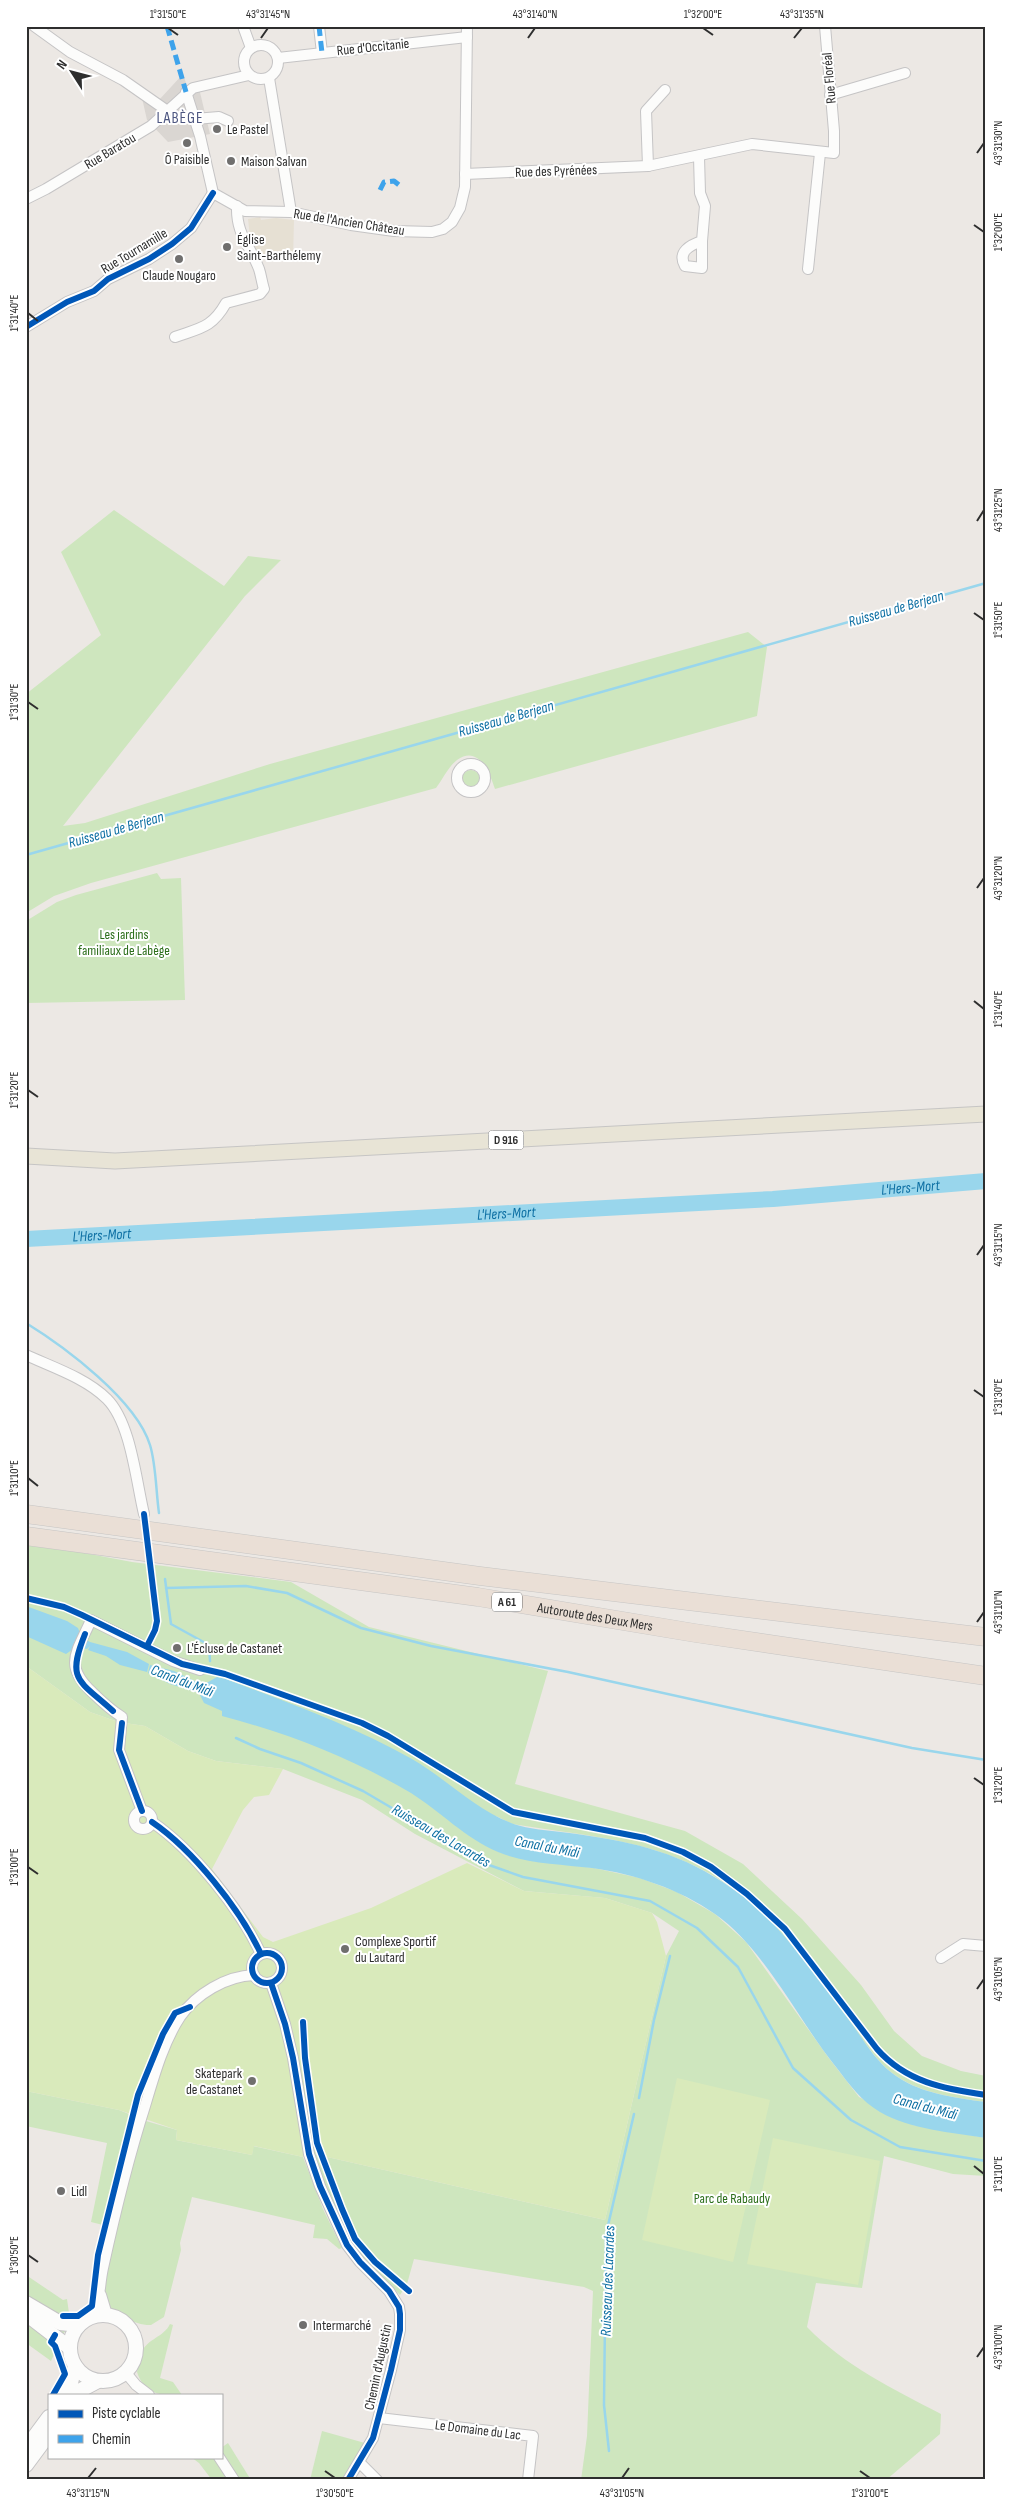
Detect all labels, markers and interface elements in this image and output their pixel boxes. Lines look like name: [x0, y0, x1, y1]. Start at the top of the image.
text: 1°31'50"E: [150, 7, 186, 22]
text: 43°31'45"N: [246, 7, 290, 22]
text: 43°31'40"N: [513, 7, 557, 22]
text: 1°32'00"E: [684, 7, 722, 22]
text: 43°31'35"N: [780, 7, 824, 22]
street label: Rue d'Occitanie: [336, 35, 410, 59]
north arrow: [48, 48, 98, 98]
street label: Rue Floréal: [818, 52, 840, 104]
text: N: [53, 57, 71, 73]
district label: LABÈGE: [156, 109, 204, 128]
place label: Le Pastel: [227, 121, 268, 138]
text: 43°31'30"N: [991, 121, 1006, 165]
marker: Le Pastel: [211, 123, 223, 135]
street label: Rue Baratou: [81, 129, 139, 173]
marker: Ô Paisible: [181, 137, 193, 149]
place label: Ô Paisible: [165, 151, 209, 168]
place label: Maison Salvan: [241, 153, 307, 170]
marker: Maison Salvan: [225, 155, 237, 167]
street label: Rue des Pyrénées: [515, 161, 597, 181]
street label: Rue de l'Ancien Château: [292, 205, 406, 239]
text: 1°32'00"E: [991, 213, 1006, 251]
street label: Rue Tournamille: [98, 225, 170, 277]
place label: Église Saint-Barthélemy: [237, 231, 321, 264]
marker: Église Saint-Barthélemy: [221, 241, 233, 253]
marker: Claude Nougaro: [173, 253, 185, 265]
place label: Claude Nougaro: [142, 267, 216, 284]
text: 1°31'40"E: [7, 294, 22, 331]
text: 43°31'25"N: [991, 488, 1006, 532]
water label: Ruisseau de Berjean: [846, 586, 946, 632]
text: 1°31'50"E: [991, 602, 1006, 638]
text: 1°31'30"E: [7, 683, 22, 720]
water label: Ruisseau de Berjean: [456, 696, 556, 742]
water label: Ruisseau de Berjean: [66, 807, 166, 853]
text: 43°31'20"N: [991, 856, 1006, 900]
park label: Les jardins familiaux de Labège: [78, 926, 170, 959]
text: 1°31'40"E: [991, 990, 1006, 1027]
text: 1°31'20"E: [7, 1072, 22, 1108]
road number: D 916: [488, 1130, 524, 1150]
water label: L'Hers-Mort: [880, 1175, 941, 1199]
water label: L'Hers-Mort: [476, 1202, 537, 1224]
text: 43°31'15"N: [991, 1223, 1006, 1267]
water label: L'Hers-Mort: [72, 1224, 132, 1246]
text: 1°31'30"E: [991, 1378, 1006, 1415]
text: 1°31'10"E: [7, 1460, 22, 1496]
text: 43°31'10"N: [991, 1590, 1006, 1634]
road number: A 61: [492, 1592, 522, 1611]
street label: Autoroute des Deux Mers: [535, 1598, 654, 1634]
place label: L'Écluse de Castanet: [187, 1640, 282, 1657]
marker: L'Écluse de Castanet: [171, 1642, 183, 1654]
water label: Canal du Midi: [148, 1660, 217, 1702]
text: 1°31'20"E: [991, 1767, 1006, 1803]
water label: Ruisseau des Lacardes: [388, 1800, 494, 1872]
water label: Canal du Midi: [513, 1831, 582, 1863]
text: 1°31'00"E: [7, 1848, 22, 1886]
place label: Complexe Sportif du Lautard: [355, 1933, 437, 1966]
marker: Complexe Sportif du Lautard: [339, 1943, 351, 1955]
text: 43°31'05"N: [991, 1957, 1006, 2001]
place label: Skatepark de Castanet: [186, 2065, 243, 2098]
marker: Skatepark de Castanet: [246, 2075, 258, 2087]
water label: Canal du Midi: [891, 2089, 960, 2125]
text: 1°31'10"E: [991, 2156, 1006, 2192]
place label: Lidl: [71, 2183, 87, 2200]
marker: Lidl: [55, 2185, 67, 2197]
park label: Parc de Rabaudy: [694, 2190, 771, 2207]
water label: Ruisseau des Lacardes: [597, 2225, 619, 2337]
text: 1°30'50"E: [7, 2236, 22, 2274]
place label: Intermarché: [313, 2317, 371, 2334]
marker: Intermarché: [297, 2319, 309, 2331]
street label: Chemin d'Augustin: [361, 2322, 395, 2412]
text: 43°31'00"N: [991, 2325, 1006, 2369]
legend: [48, 2394, 222, 2458]
text: Piste cyclable: [92, 2404, 161, 2423]
street label: Le Domaine du Lac: [434, 2416, 522, 2444]
text: Chemin: [92, 2430, 131, 2449]
text: 43°31'15"N: [66, 2486, 110, 2501]
text: 1°30'50"E: [316, 2486, 354, 2501]
text: 43°31'05"N: [600, 2486, 644, 2501]
text: 1°31'00"E: [851, 2486, 889, 2501]

